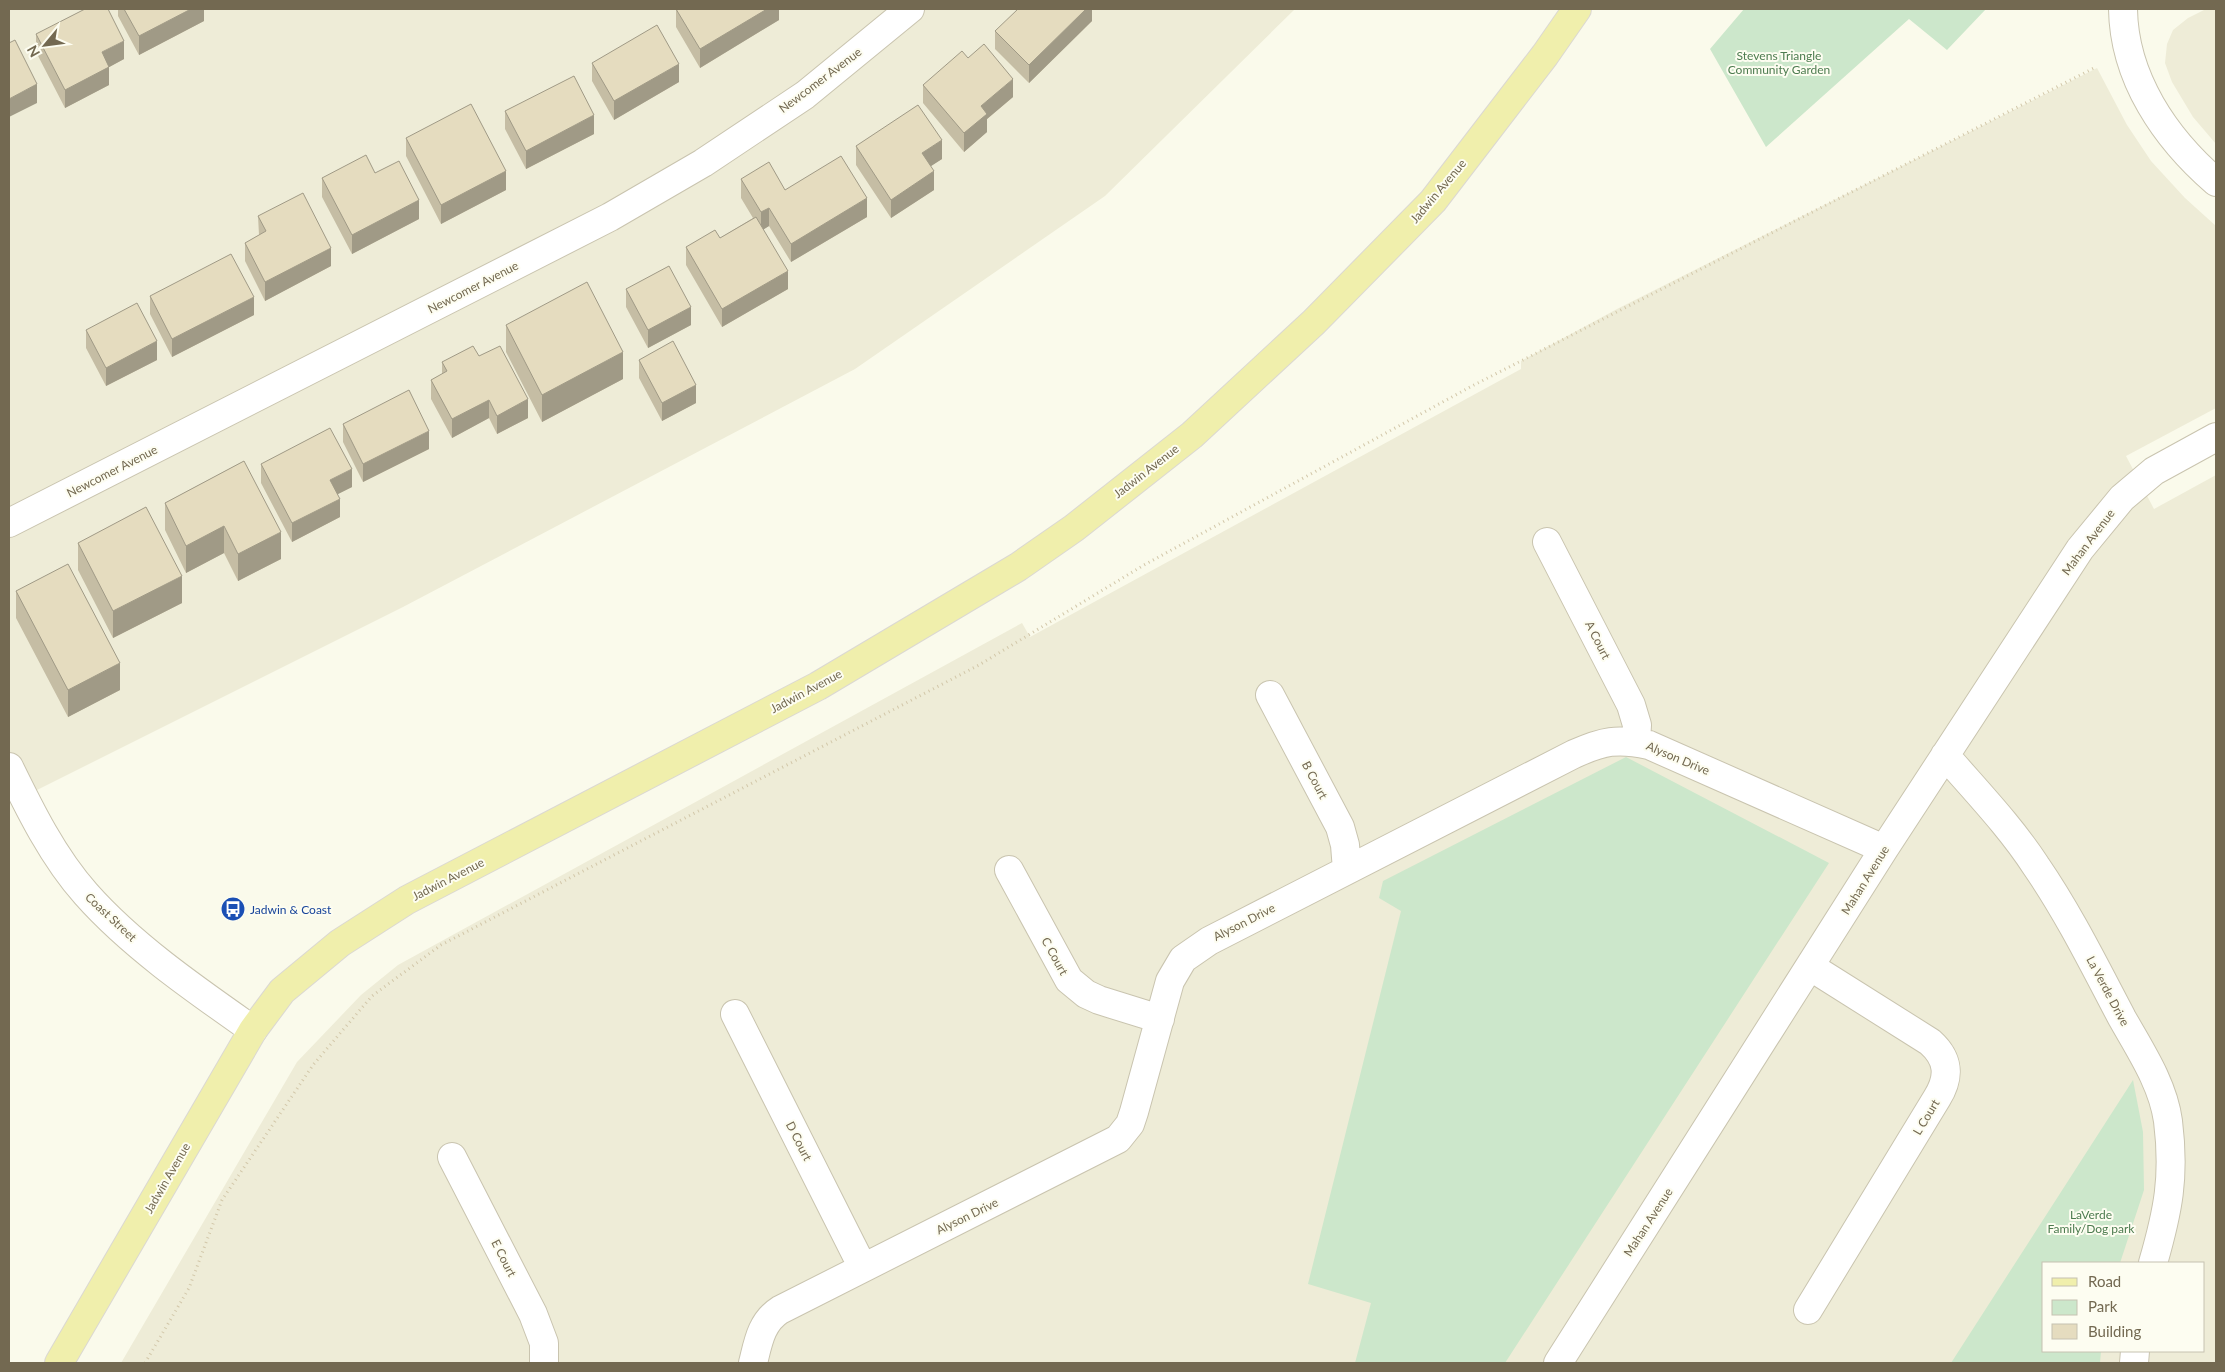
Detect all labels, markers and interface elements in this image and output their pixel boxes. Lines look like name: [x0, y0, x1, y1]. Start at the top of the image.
north arrow: [20, 20, 70, 70]
text: N: [23, 43, 43, 60]
street label: Newcomer Avenue: [776, 44, 864, 116]
park label: Stevens Triangle Community Garden: [1728, 48, 1830, 77]
street label: Jadwin Avenue: [1407, 156, 1469, 226]
street label: Newcomer Avenue: [425, 258, 521, 316]
street label: Jadwin Avenue: [1110, 441, 1182, 501]
street label: Newcomer Avenue: [64, 442, 160, 500]
street label: Mahan Avenue: [2058, 506, 2118, 578]
street label: A Court: [1582, 618, 1614, 662]
street label: Jadwin Avenue: [768, 666, 844, 716]
street label: Alyson Drive: [1644, 738, 1712, 778]
street label: B Court: [1299, 758, 1332, 802]
street label: Mahan Avenue: [1838, 843, 1892, 917]
street label: Jadwin Avenue: [409, 854, 487, 904]
street label: Coast Street: [82, 889, 140, 945]
bus stop icon: Jadwin & Coast: [220, 896, 246, 922]
street label: Alyson Drive: [1211, 900, 1277, 944]
place label: Jadwin & Coast: [250, 902, 332, 917]
street label: C Court: [1038, 934, 1072, 978]
street label: La Verde Drive: [2083, 953, 2133, 1029]
street label: L Court: [1910, 1096, 1943, 1138]
street label: D Court: [783, 1119, 816, 1164]
street label: Jadwin Avenue: [141, 1140, 193, 1216]
street label: Mahan Avenue: [1620, 1185, 1676, 1259]
street label: Alyson Drive: [933, 1194, 1001, 1238]
park label: LaVerde Family/Dog park: [2048, 1207, 2135, 1236]
street label: E Court: [488, 1237, 520, 1280]
legend: [2042, 1262, 2205, 1352]
text: Road: [2088, 1272, 2121, 1290]
text: Park: [2088, 1297, 2118, 1315]
text: Building: [2088, 1322, 2141, 1340]

